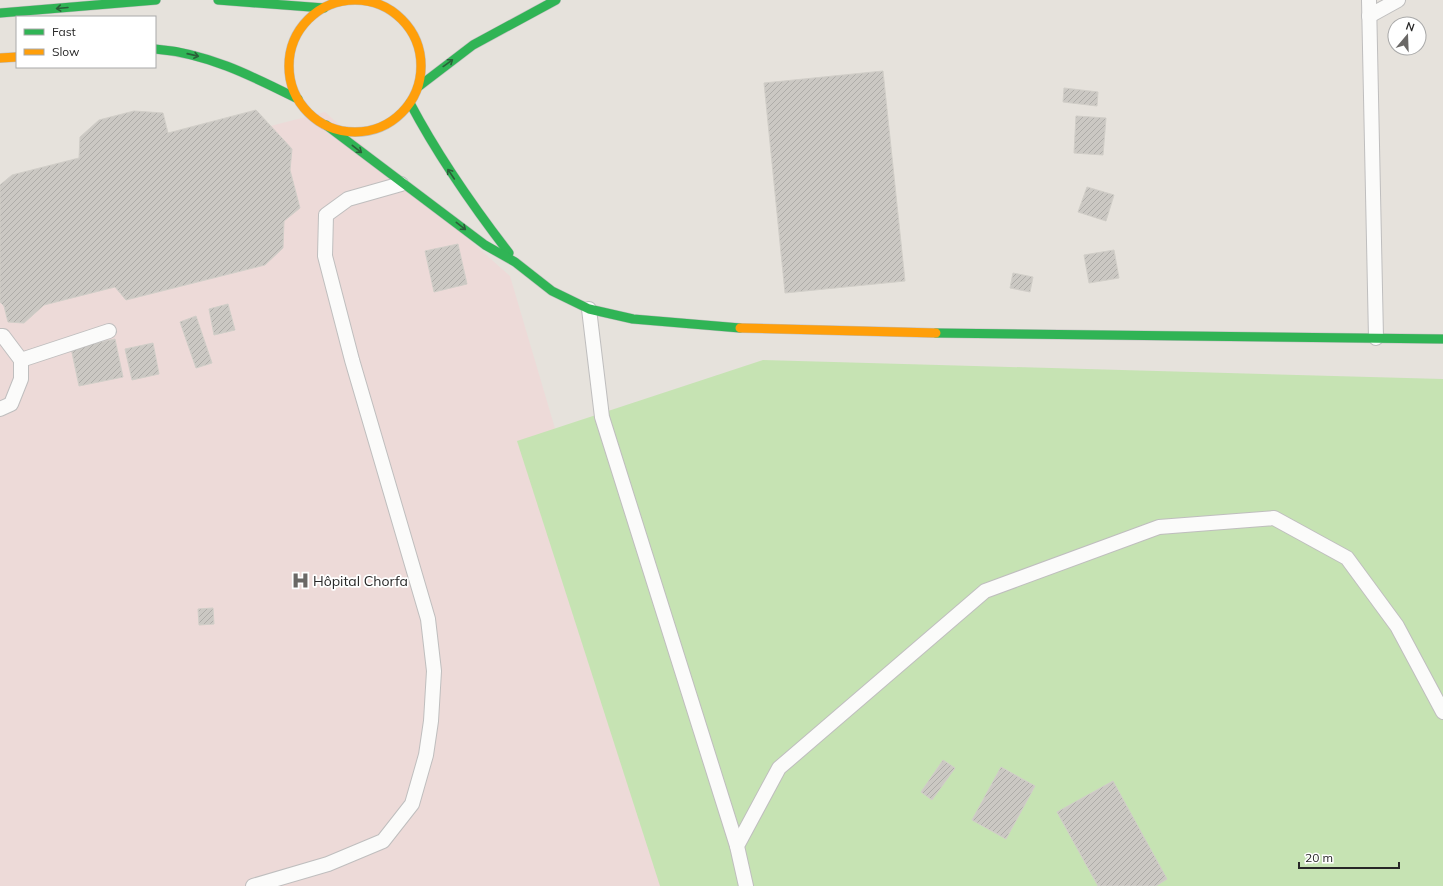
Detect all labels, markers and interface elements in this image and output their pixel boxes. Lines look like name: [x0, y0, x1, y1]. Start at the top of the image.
one-way arrow: [55, 5, 68, 12]
legend: [16, 16, 156, 68]
north arrow: [1387, 16, 1427, 56]
text: N: [1404, 19, 1416, 35]
text: Fast: [52, 24, 76, 39]
text: Slow: [52, 44, 80, 59]
one-way arrow: [187, 51, 200, 59]
one-way arrow: [443, 59, 454, 67]
one-way arrow: [351, 145, 362, 154]
one-way arrow: [447, 169, 455, 180]
one-way arrow: [456, 222, 467, 231]
hospital icon: Hôpital Chorfa: [290, 571, 310, 591]
place label: Hôpital Chorfa: [313, 572, 408, 590]
scale bar: [1299, 844, 1399, 870]
text: 20 m: [1305, 850, 1333, 865]

